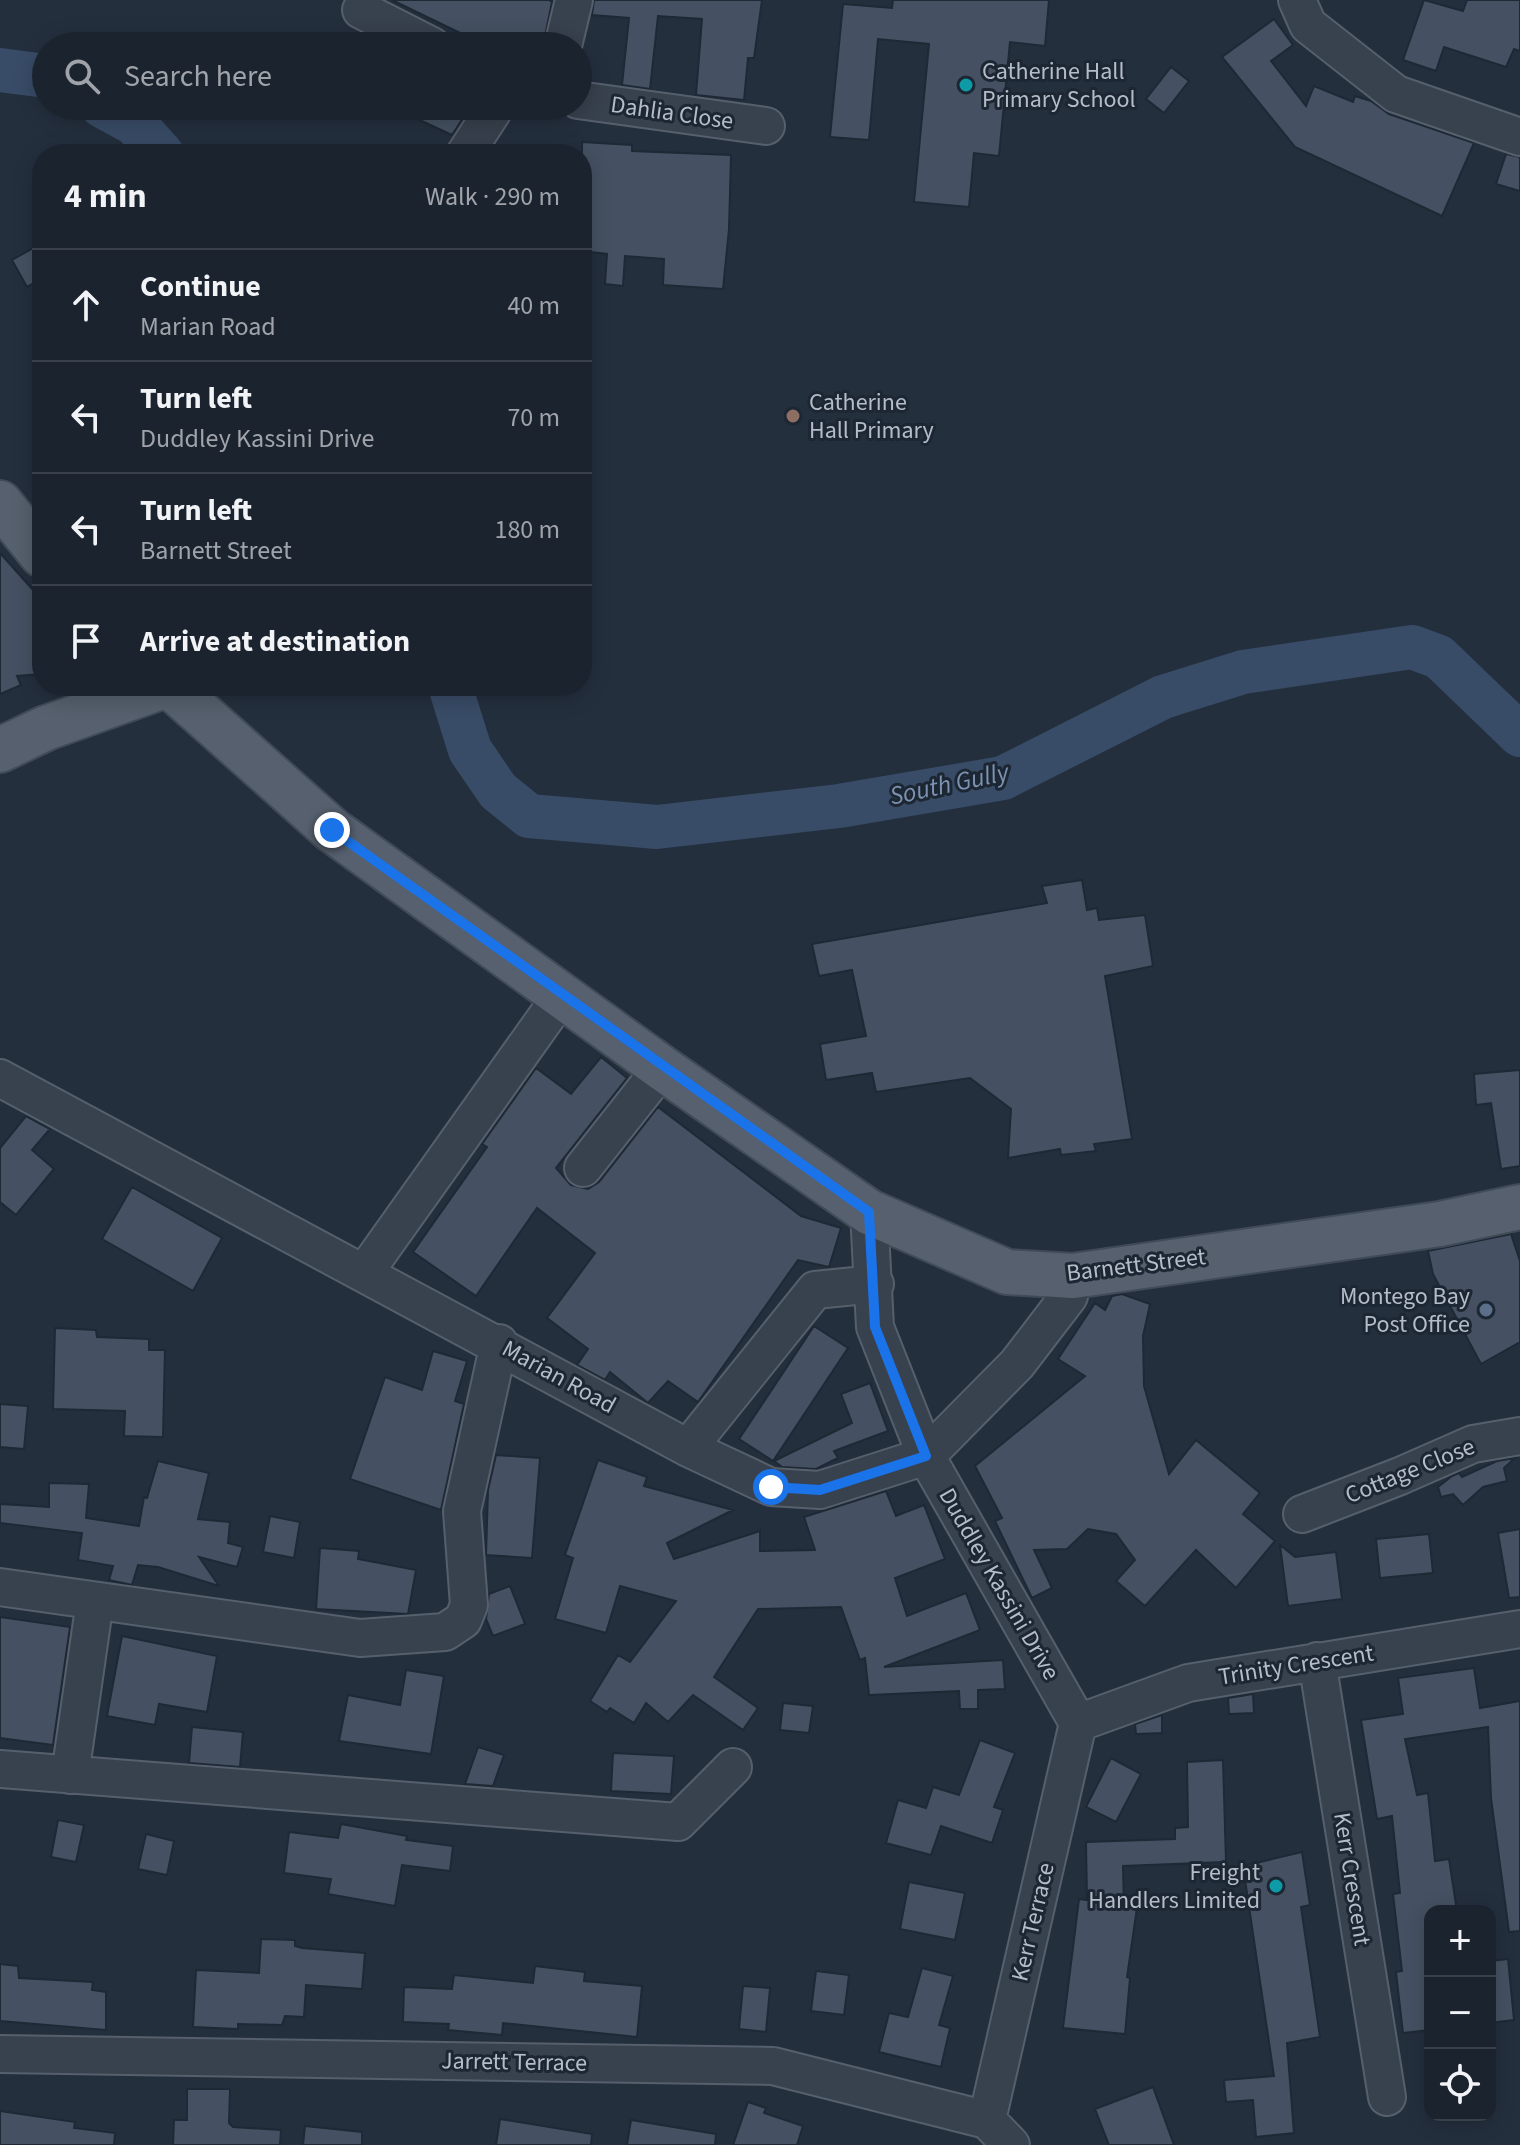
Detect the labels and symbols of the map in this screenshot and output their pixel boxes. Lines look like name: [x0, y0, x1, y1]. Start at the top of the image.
place label: Catherine Hall Primary School: [982, 54, 1136, 117]
marker: Catherine Hall Primary School: [957, 76, 975, 94]
street label: Dahlia Close: [608, 87, 736, 139]
place label: Catherine Hall Primary: [809, 385, 934, 448]
marker: Catherine Hall Primary: [784, 407, 802, 425]
water label: South Gully: [886, 753, 1013, 815]
route end: [314, 812, 350, 848]
street label: Barnett Street: [1064, 1239, 1208, 1291]
place label: Montego Bay Post Office: [1340, 1279, 1470, 1342]
marker: Montego Bay Post Office: [1477, 1301, 1495, 1319]
street label: Marian Road: [496, 1331, 622, 1423]
street label: Cottage Close: [1340, 1429, 1480, 1513]
route start: [753, 1469, 789, 1505]
street label: Duddley Kassini Drive: [930, 1482, 1068, 1686]
street label: Trinity Crescent: [1216, 1635, 1376, 1695]
street label: Kerr Crescent: [1324, 1810, 1380, 1948]
place label: Freight Handlers Limited: [1088, 1855, 1260, 1918]
street label: Kerr Terrace: [1002, 1859, 1064, 1985]
marker: Freight Handlers Limited: [1267, 1877, 1285, 1895]
street label: Jarrett Terrace: [441, 2043, 587, 2081]

